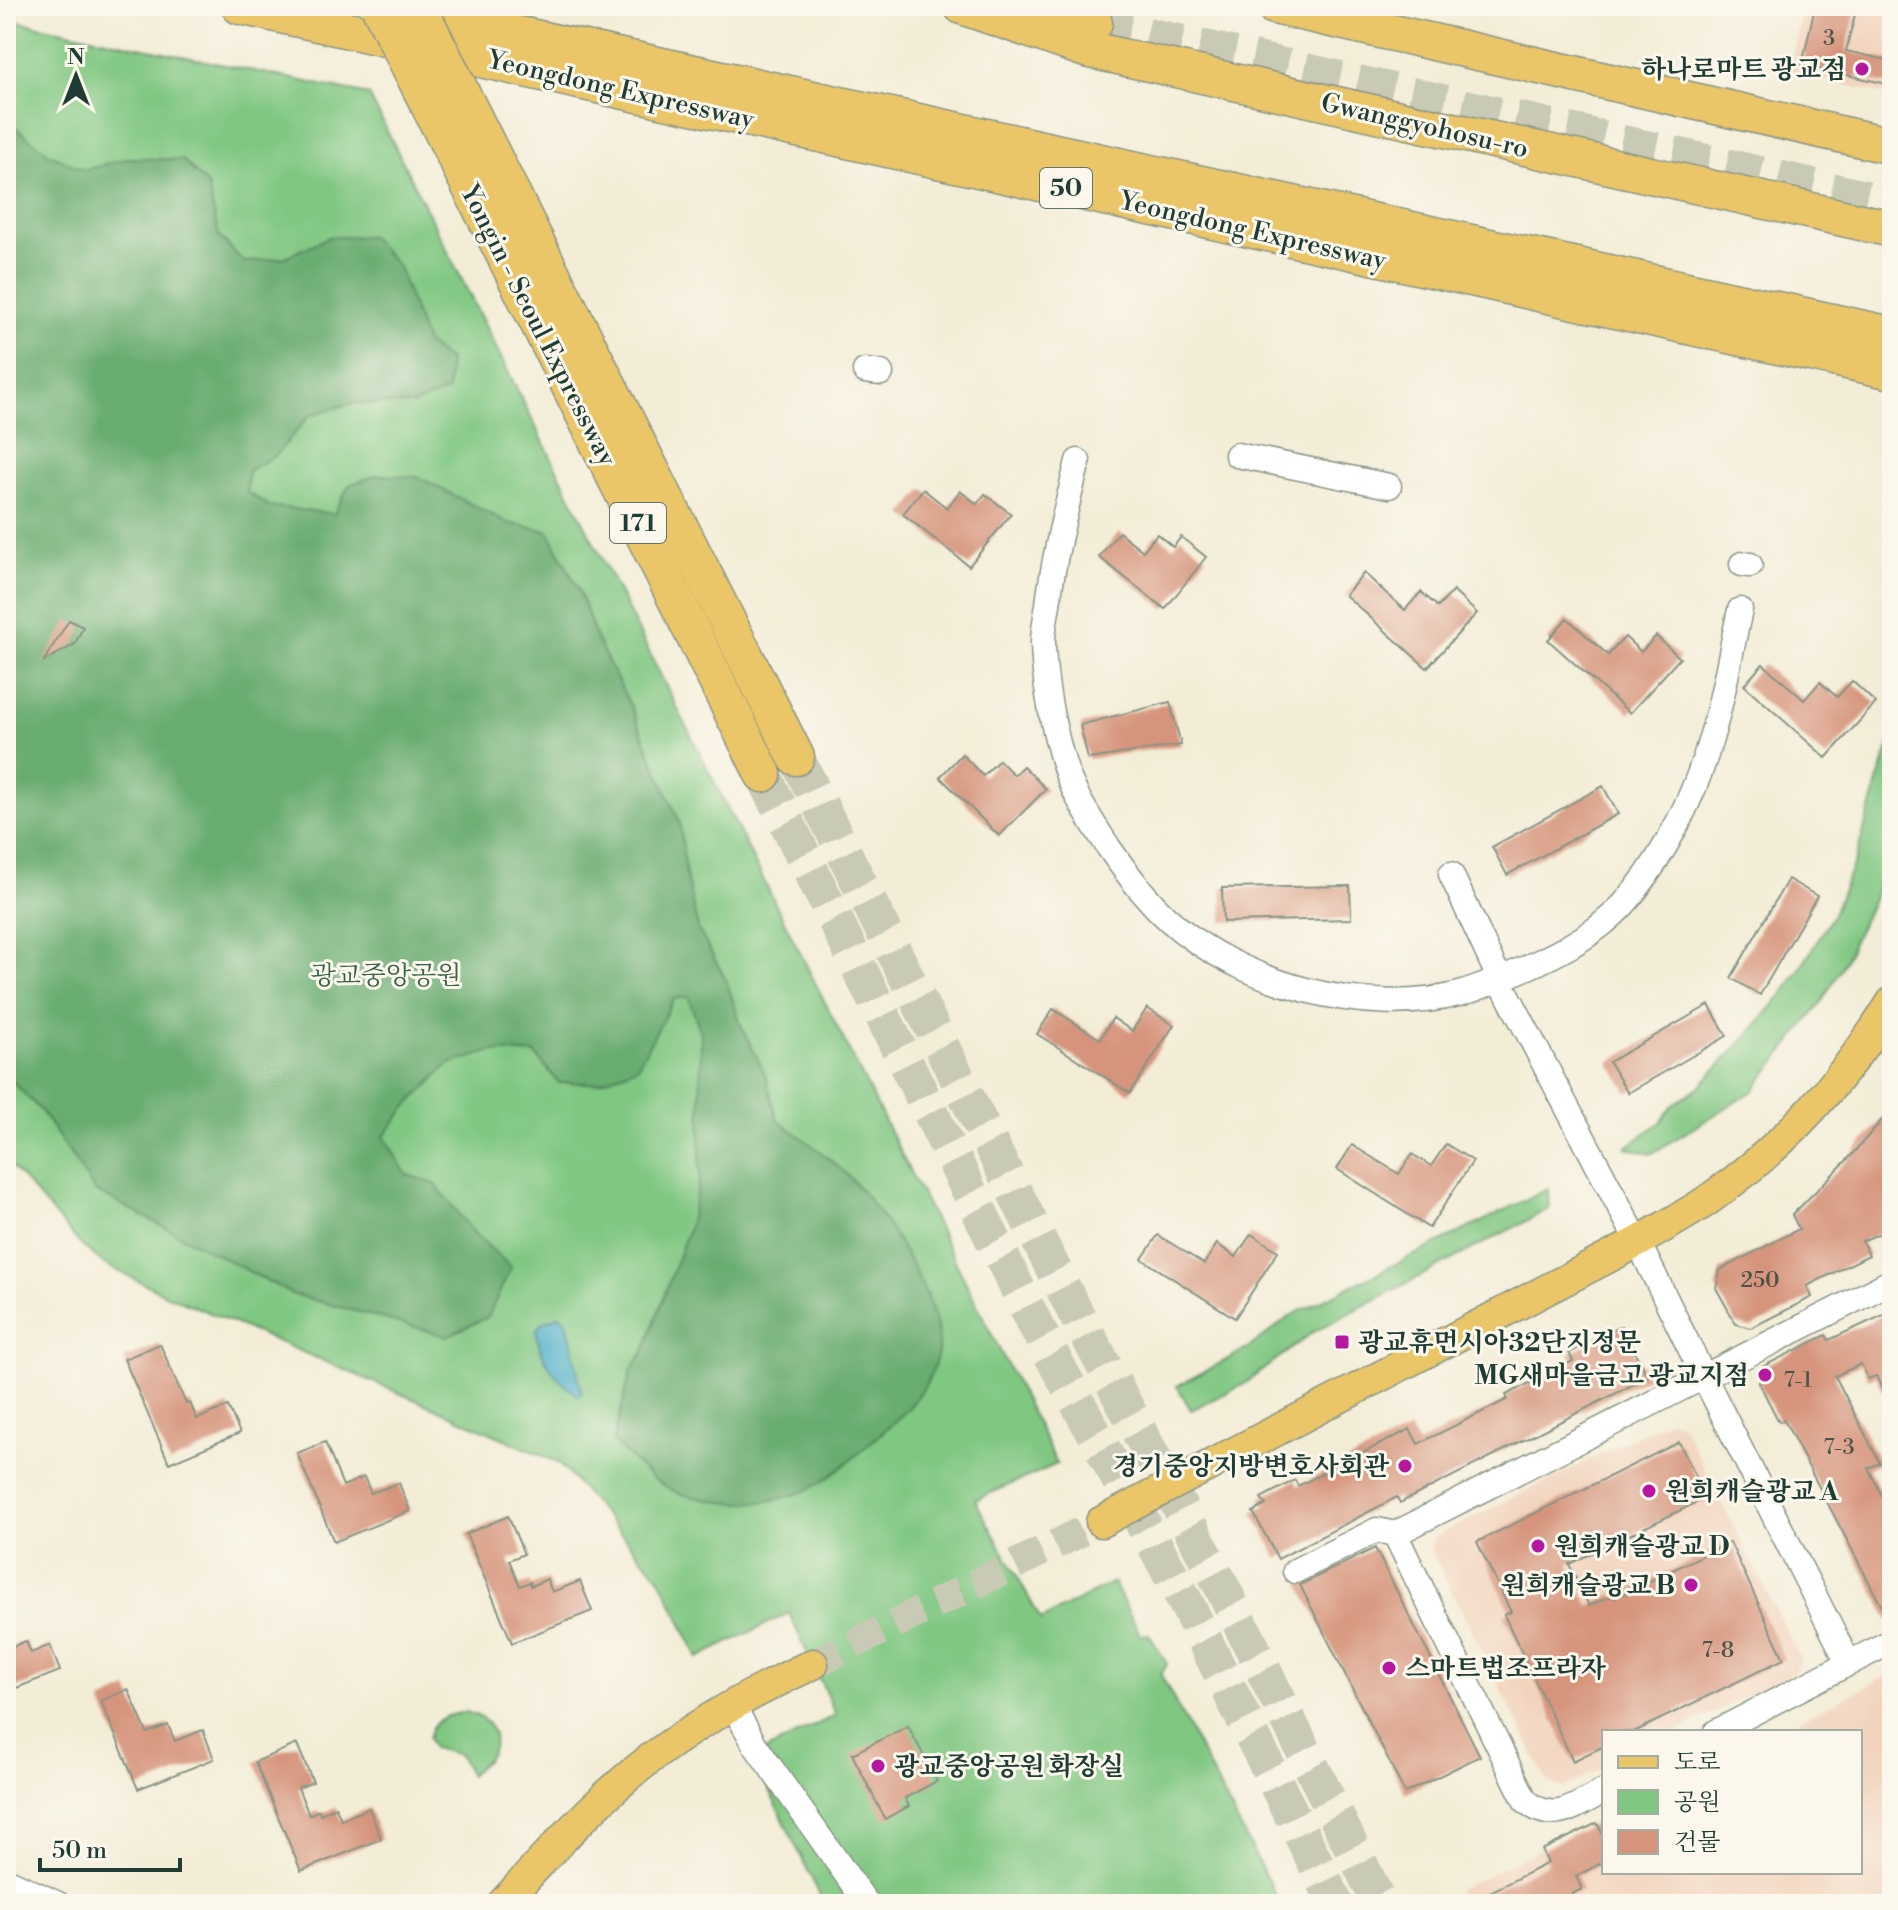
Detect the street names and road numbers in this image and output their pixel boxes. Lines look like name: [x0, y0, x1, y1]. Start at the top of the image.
street label: Yeongdong Expressway: [482, 43, 758, 136]
street label: Gwanggyohosu-ro: [1318, 87, 1531, 165]
road number: 50: [1040, 168, 1092, 208]
street label: Yongin - Seoul Expressway: [452, 178, 623, 472]
street label: Yeongdong Expressway: [1114, 184, 1390, 277]
road number: 171: [610, 503, 666, 543]

